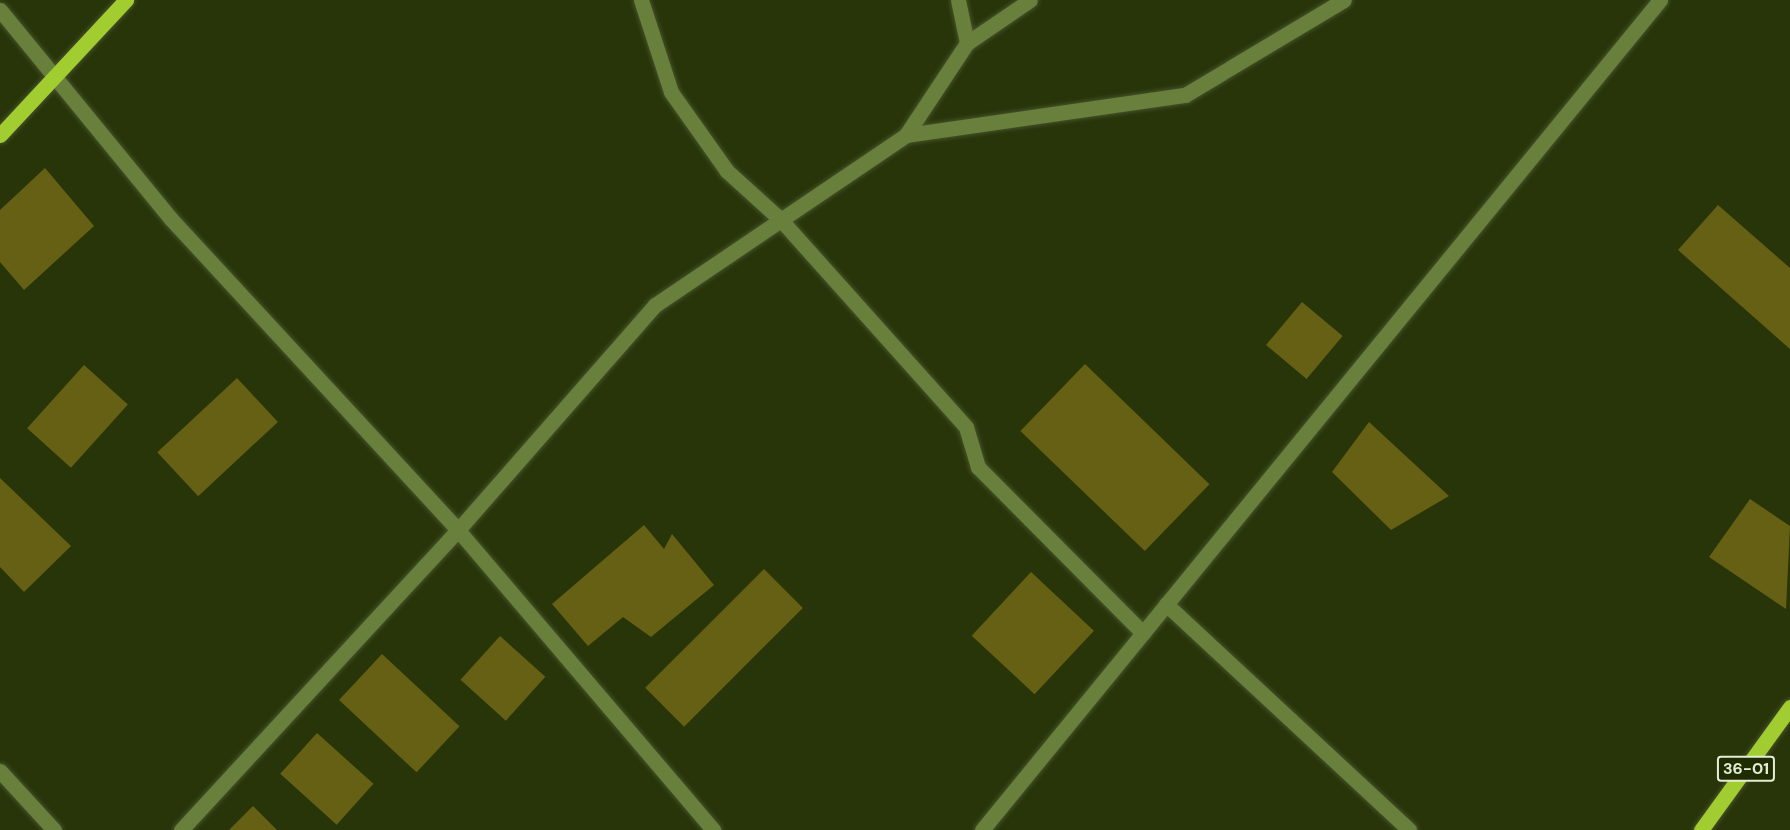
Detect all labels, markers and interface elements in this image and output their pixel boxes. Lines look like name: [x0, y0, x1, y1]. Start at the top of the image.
road number: 36-01: [1716, 756, 1776, 782]

